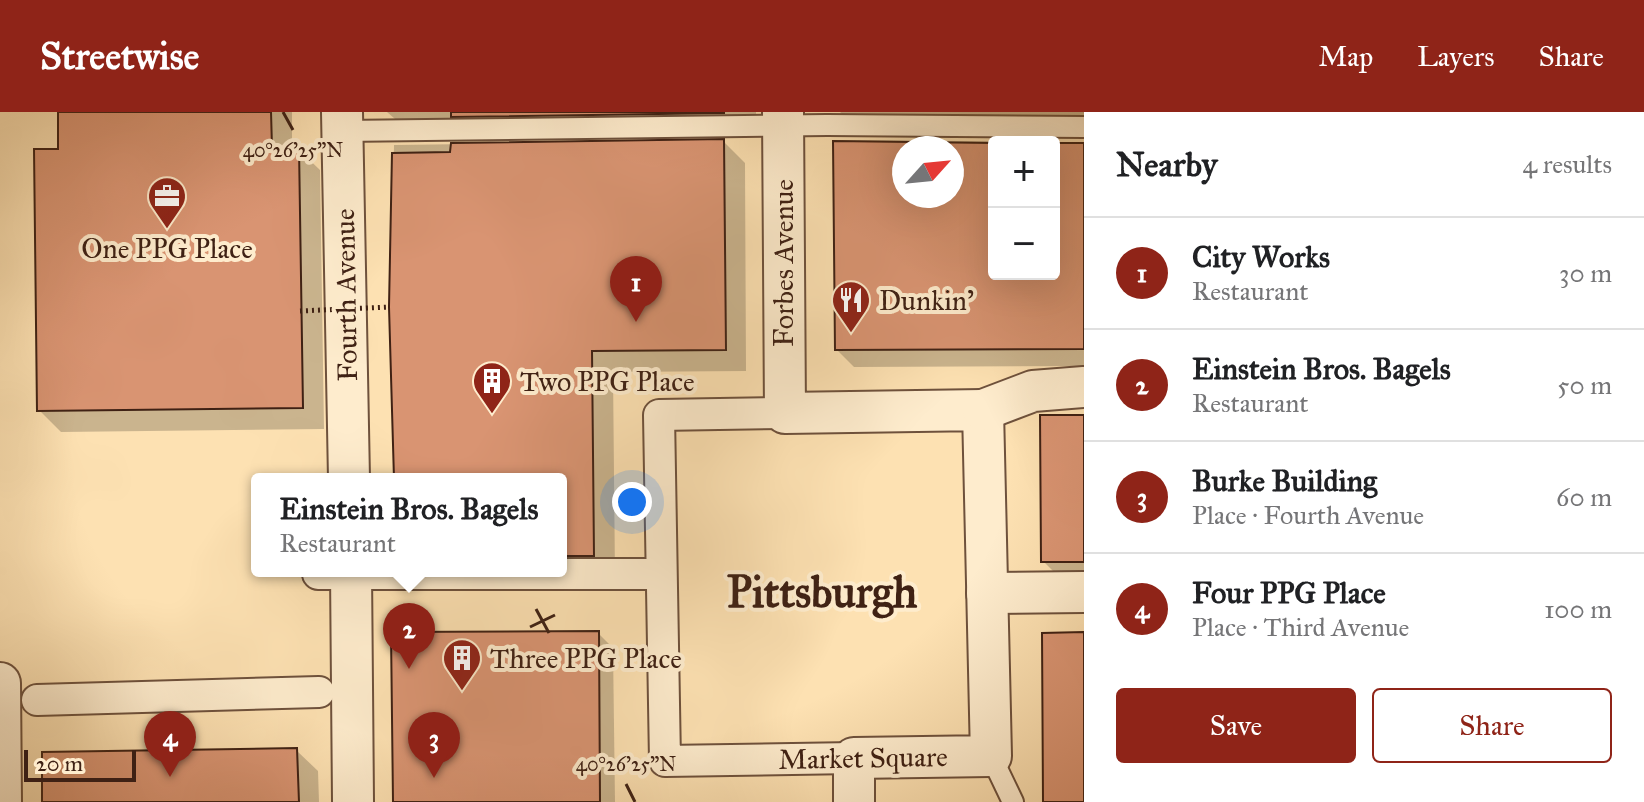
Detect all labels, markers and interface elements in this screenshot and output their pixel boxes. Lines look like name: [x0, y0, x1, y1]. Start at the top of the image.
text: Streetwise: [40, 33, 199, 79]
text: Map: [1318, 39, 1373, 74]
text: Layers: [1417, 39, 1495, 74]
text: Share: [1539, 39, 1604, 74]
north arrow: [892, 136, 964, 208]
map controls: [988, 136, 1060, 280]
button: +: [988, 136, 1060, 208]
text: 40°26'25"N: [243, 138, 343, 162]
text: Nearby: [1116, 144, 1218, 185]
text: 4 results: [1523, 148, 1612, 180]
office icon: One PPG Place: [146, 175, 188, 230]
street label: Forbes Avenue: [766, 179, 801, 347]
street label: Fourth Avenue: [327, 208, 365, 382]
button: −: [988, 208, 1060, 280]
place label: One PPG Place: [81, 231, 253, 266]
text: City Works: [1192, 239, 1330, 275]
pin: 1: [610, 256, 662, 322]
text: 1: [1137, 257, 1147, 289]
text: 30 m: [1559, 257, 1612, 289]
text: Restaurant: [1192, 275, 1308, 307]
restaurant icon: Dunkin': [830, 279, 872, 334]
place label: Dunkin': [879, 283, 974, 318]
text: Einstein Bros. Bagels: [1192, 351, 1451, 387]
building icon: Two PPG Place: [471, 360, 513, 415]
place label: Two PPG Place: [520, 364, 695, 399]
text: 2: [1136, 369, 1148, 401]
text: 50 m: [1557, 369, 1612, 401]
text: Restaurant: [1192, 387, 1308, 419]
text: Burke Building: [1192, 463, 1377, 499]
popup: [251, 473, 567, 577]
text: 3: [1137, 481, 1147, 513]
text: 60 m: [1556, 481, 1612, 513]
your location: [612, 482, 652, 522]
text: Einstein Bros. Bagels: [280, 491, 538, 527]
text: Place · Fourth Avenue: [1192, 499, 1424, 531]
text: Restaurant: [280, 527, 396, 559]
district label: Pittsburgh: [727, 565, 918, 619]
text: Four PPG Place: [1192, 575, 1386, 611]
text: 4: [1135, 593, 1149, 625]
text: 100 m: [1544, 593, 1612, 625]
pin: 2: [383, 603, 435, 669]
text: Place · Third Avenue: [1192, 611, 1409, 643]
building icon: Three PPG Place: [441, 637, 483, 692]
place label: Three PPG Place: [490, 641, 682, 676]
button: Save: [1116, 688, 1356, 763]
button: Share: [1372, 688, 1612, 763]
pin: 4: [144, 711, 196, 777]
pin: 3: [408, 712, 460, 778]
street label: Market Square: [778, 739, 948, 777]
scale bar: [24, 746, 136, 782]
text: 20 m: [36, 750, 83, 777]
text: 40°26'25"N: [576, 752, 676, 776]

